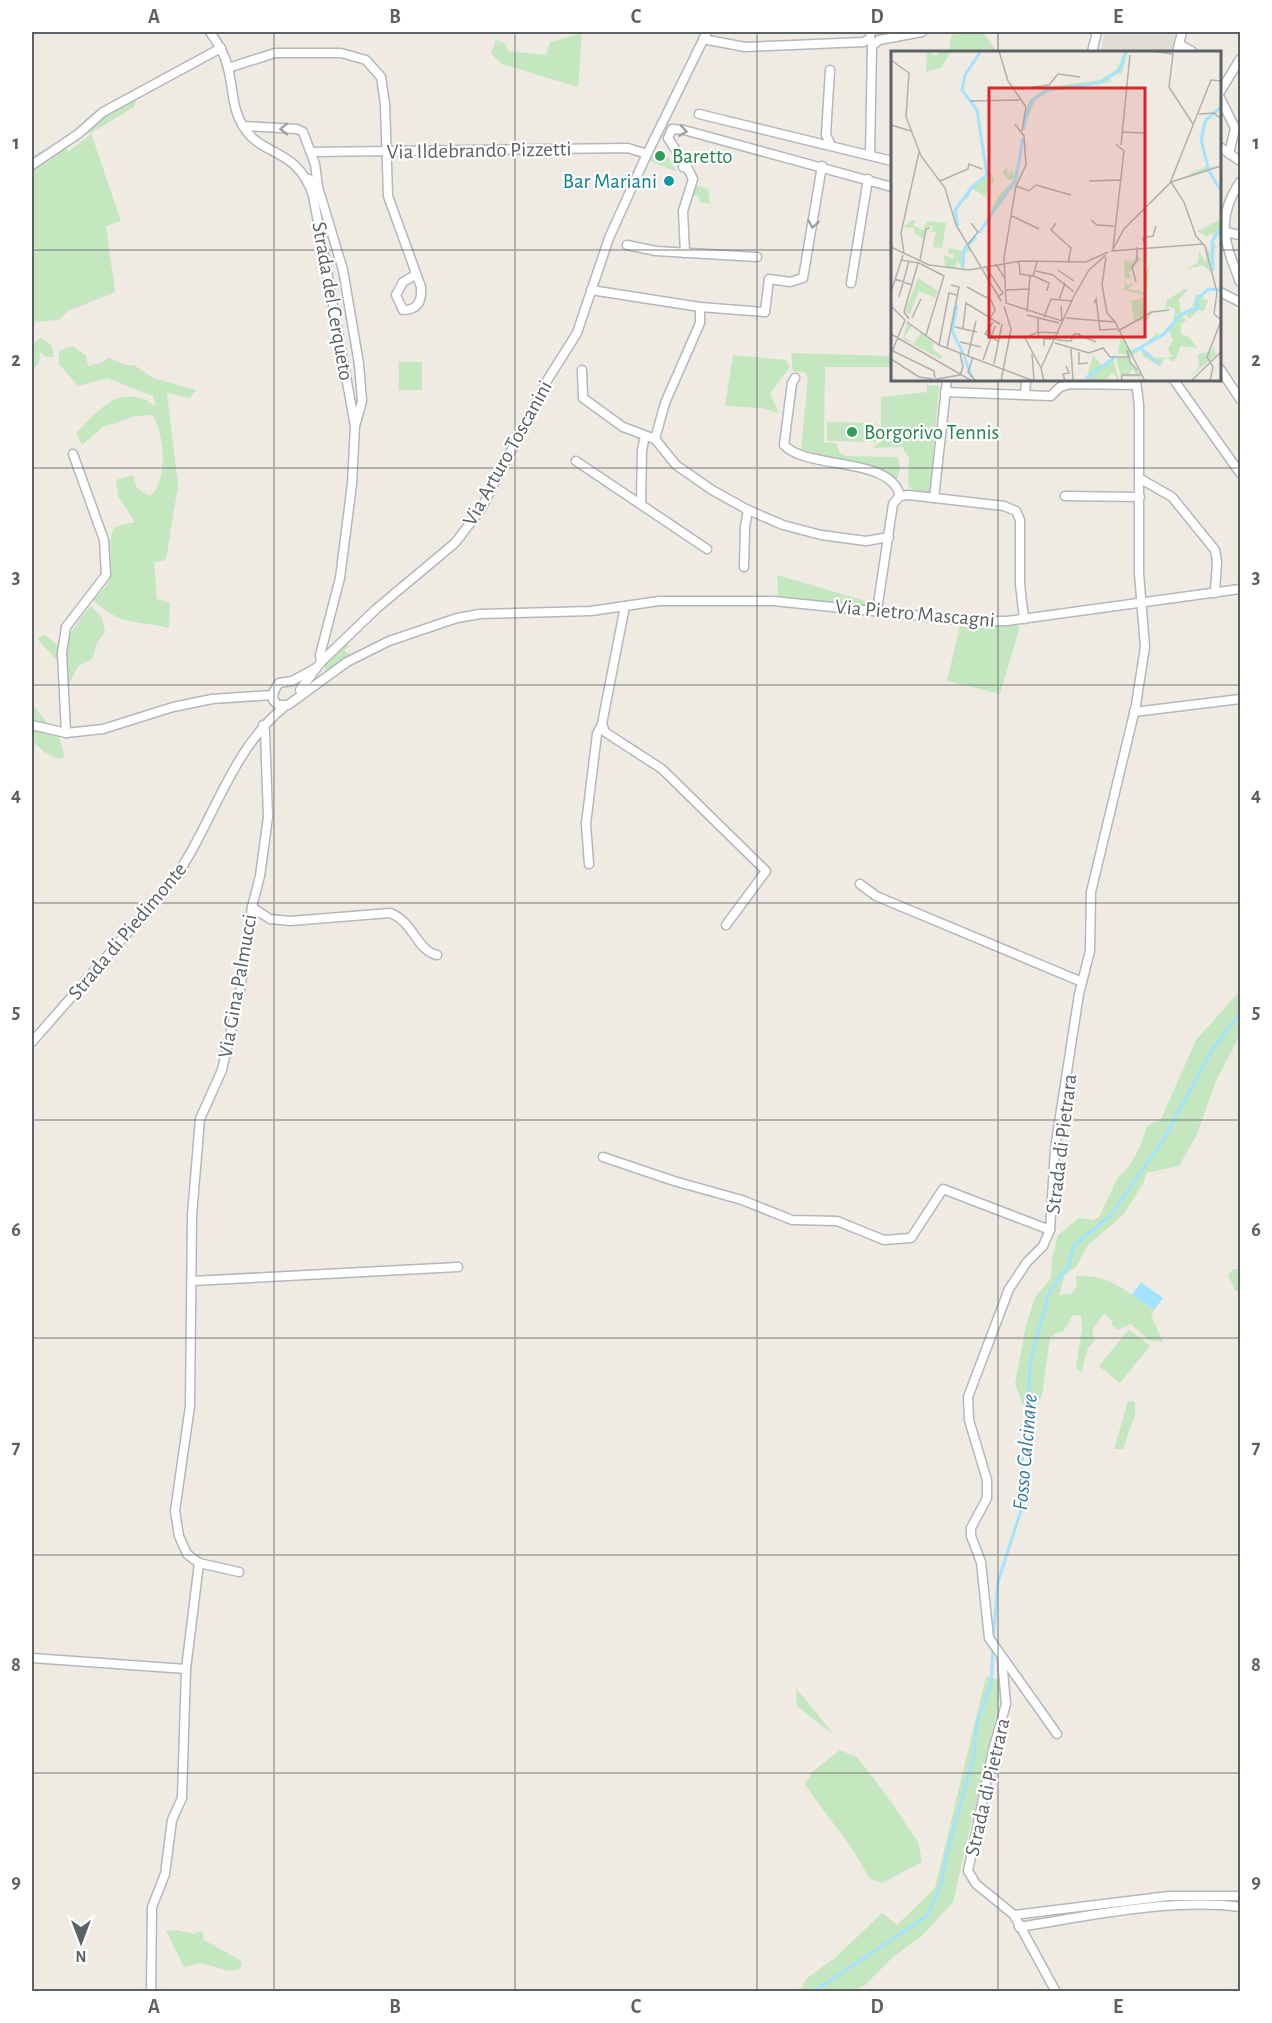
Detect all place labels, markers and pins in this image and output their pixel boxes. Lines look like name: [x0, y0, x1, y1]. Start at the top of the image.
place label: Baretto: [672, 146, 733, 167]
marker: Baretto: [653, 149, 667, 163]
place label: Bar Mariani: [563, 171, 657, 192]
marker: Bar Mariani: [662, 174, 676, 188]
place label: Borgorivo Tennis: [864, 422, 999, 443]
marker: Borgorivo Tennis: [845, 425, 859, 439]

